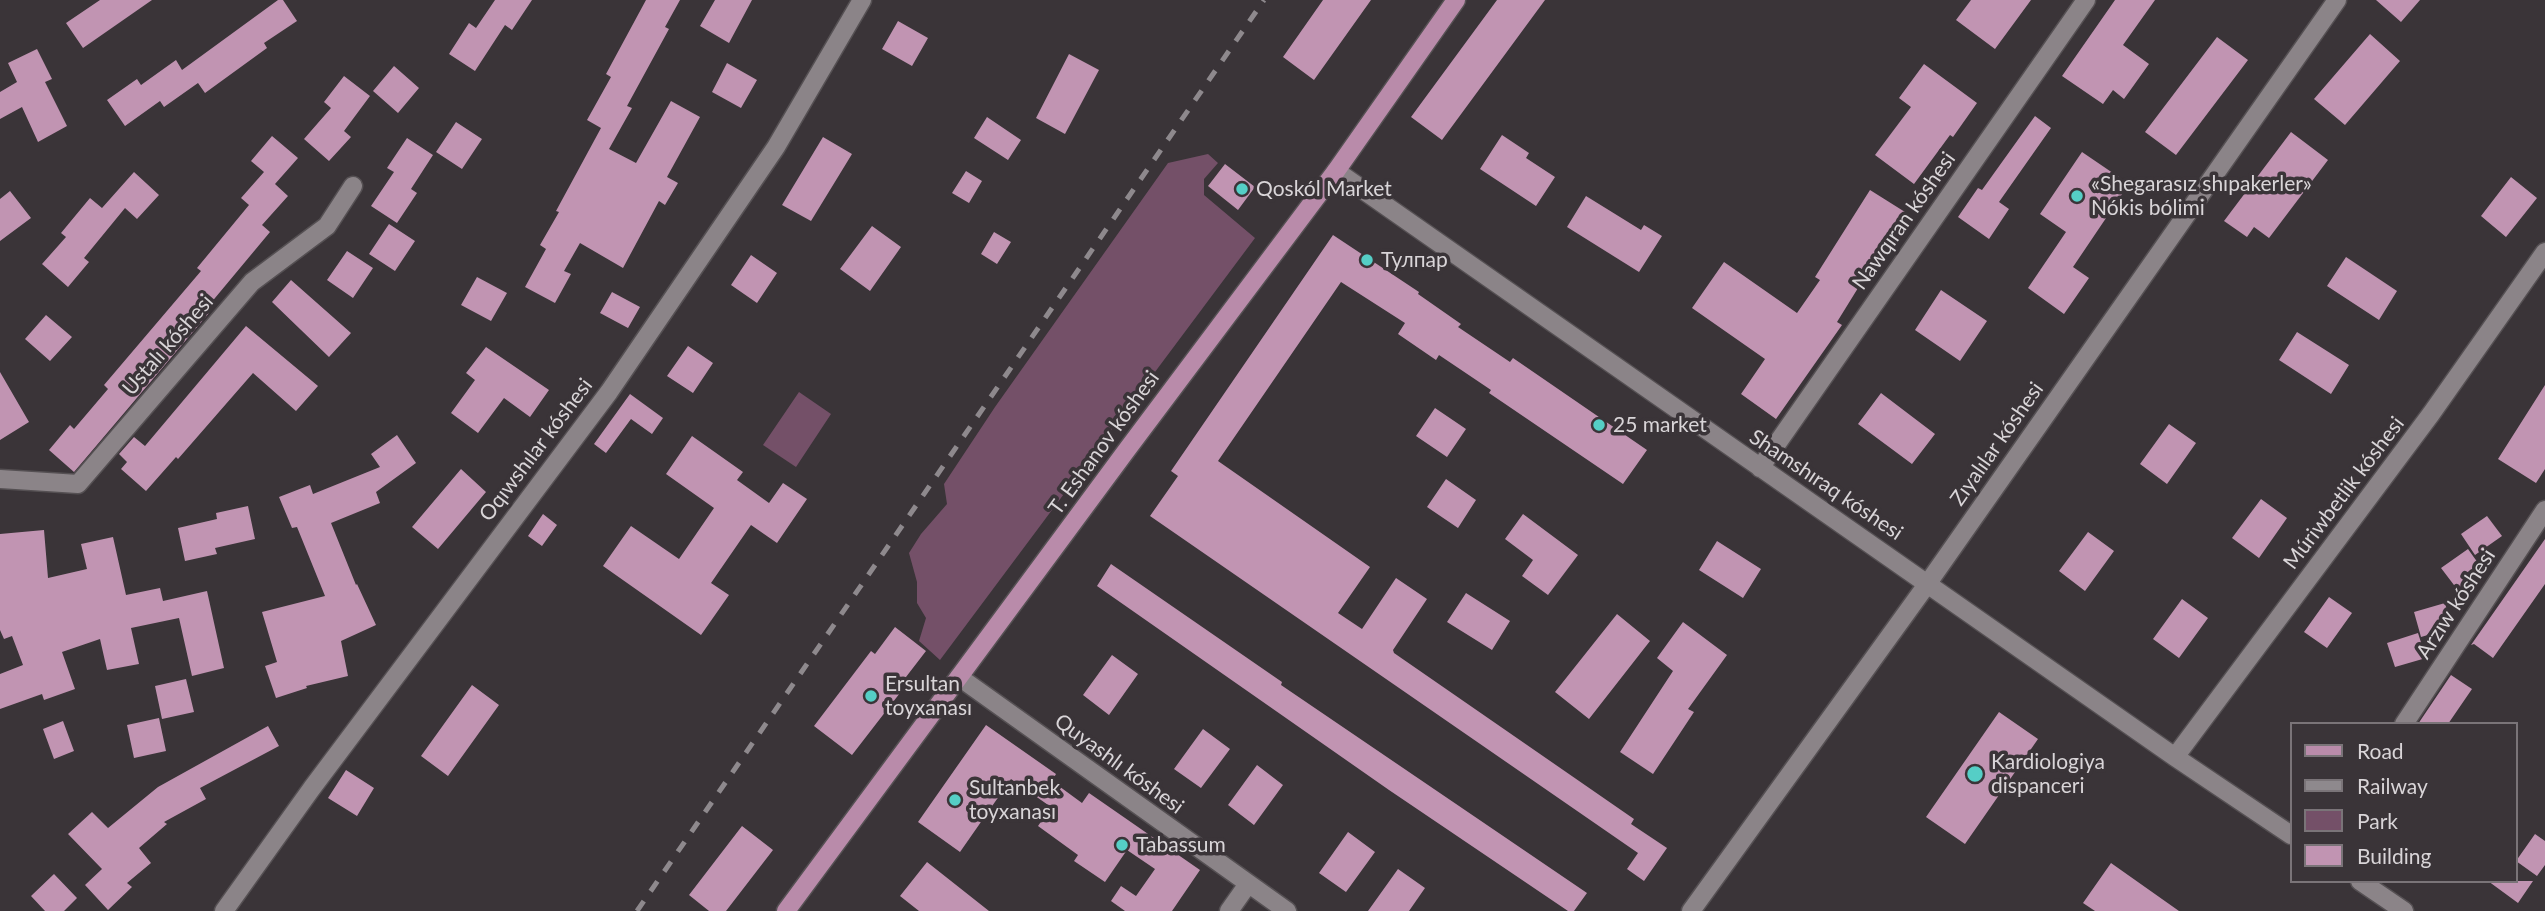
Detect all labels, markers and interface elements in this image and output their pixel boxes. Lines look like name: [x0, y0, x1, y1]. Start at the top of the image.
street label: Nawqıran kóshesi: [1847, 147, 1961, 295]
place label: «Shegarasız shıpakerler» Nókis bólimi: [2091, 171, 2312, 221]
place label: Qoskól Market: [1256, 176, 1392, 202]
marker: Qoskól Market: [1234, 181, 1250, 197]
marker: «Shegarasız shıpakerler» Nókis bólimi: [2069, 188, 2085, 204]
place label: Тулпар: [1381, 247, 1448, 273]
marker: Тулпар: [1359, 252, 1375, 268]
street label: Ustalı kóshesi: [117, 289, 219, 401]
street label: T. Eshanov kóshesi: [1043, 366, 1165, 520]
street label: Oqıwshılar kóshesi: [474, 374, 598, 526]
street label: Zıyalılar kóshesi: [1945, 377, 2049, 511]
place label: 25 market: [1613, 412, 1707, 438]
street label: Múriwbetlik kóshesi: [2278, 412, 2410, 574]
marker: 25 market: [1591, 417, 1607, 433]
street label: Shamshıraq kóshesi: [1745, 424, 1907, 546]
street label: Arzıw kóshesi: [2411, 544, 2501, 664]
place label: Ersultan toyxanası: [885, 671, 972, 721]
marker: Ersultan toyxanası: [863, 688, 879, 704]
street label: Quyashlı kóshesi: [1049, 709, 1189, 819]
legend: [2290, 722, 2517, 883]
text: Road: [2357, 738, 2404, 763]
place label: Kardiologiya dispanceri: [1991, 749, 2105, 799]
marker: Kardiologiya dispanceri: [1965, 764, 1985, 784]
text: Railway: [2357, 773, 2428, 798]
place label: Sultanbek toyxanası: [969, 775, 1060, 825]
marker: Sultanbek toyxanası: [947, 792, 963, 808]
text: Park: [2357, 808, 2398, 833]
place label: Tabassum: [1136, 832, 1226, 858]
marker: Tabassum: [1114, 837, 1130, 853]
text: Building: [2357, 843, 2432, 868]

